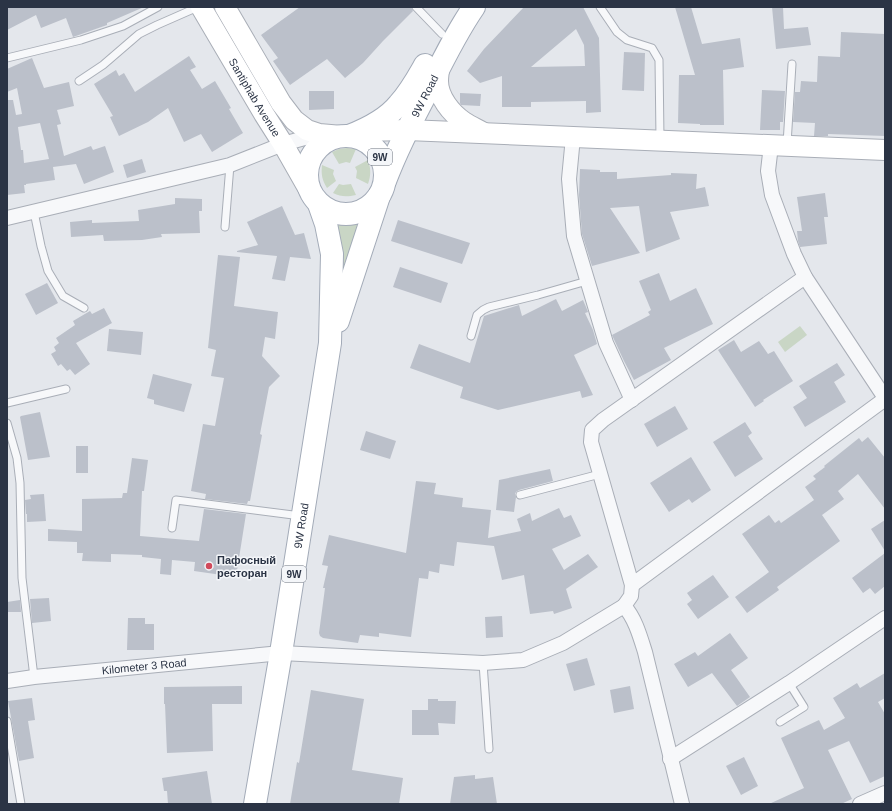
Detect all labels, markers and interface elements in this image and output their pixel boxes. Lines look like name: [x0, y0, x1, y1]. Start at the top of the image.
street label: Santiphab Avenue: [226, 56, 283, 139]
street label: 9W Road: [409, 73, 441, 119]
road number: 9W: [368, 149, 392, 165]
street label: 9W Road: [292, 502, 311, 549]
place label: Пафосный ресторан: [217, 554, 276, 579]
marker: Пафосный ресторан: [204, 561, 214, 571]
road number: 9W: [282, 566, 306, 582]
street label: Kilometer 3 Road: [101, 656, 187, 676]

